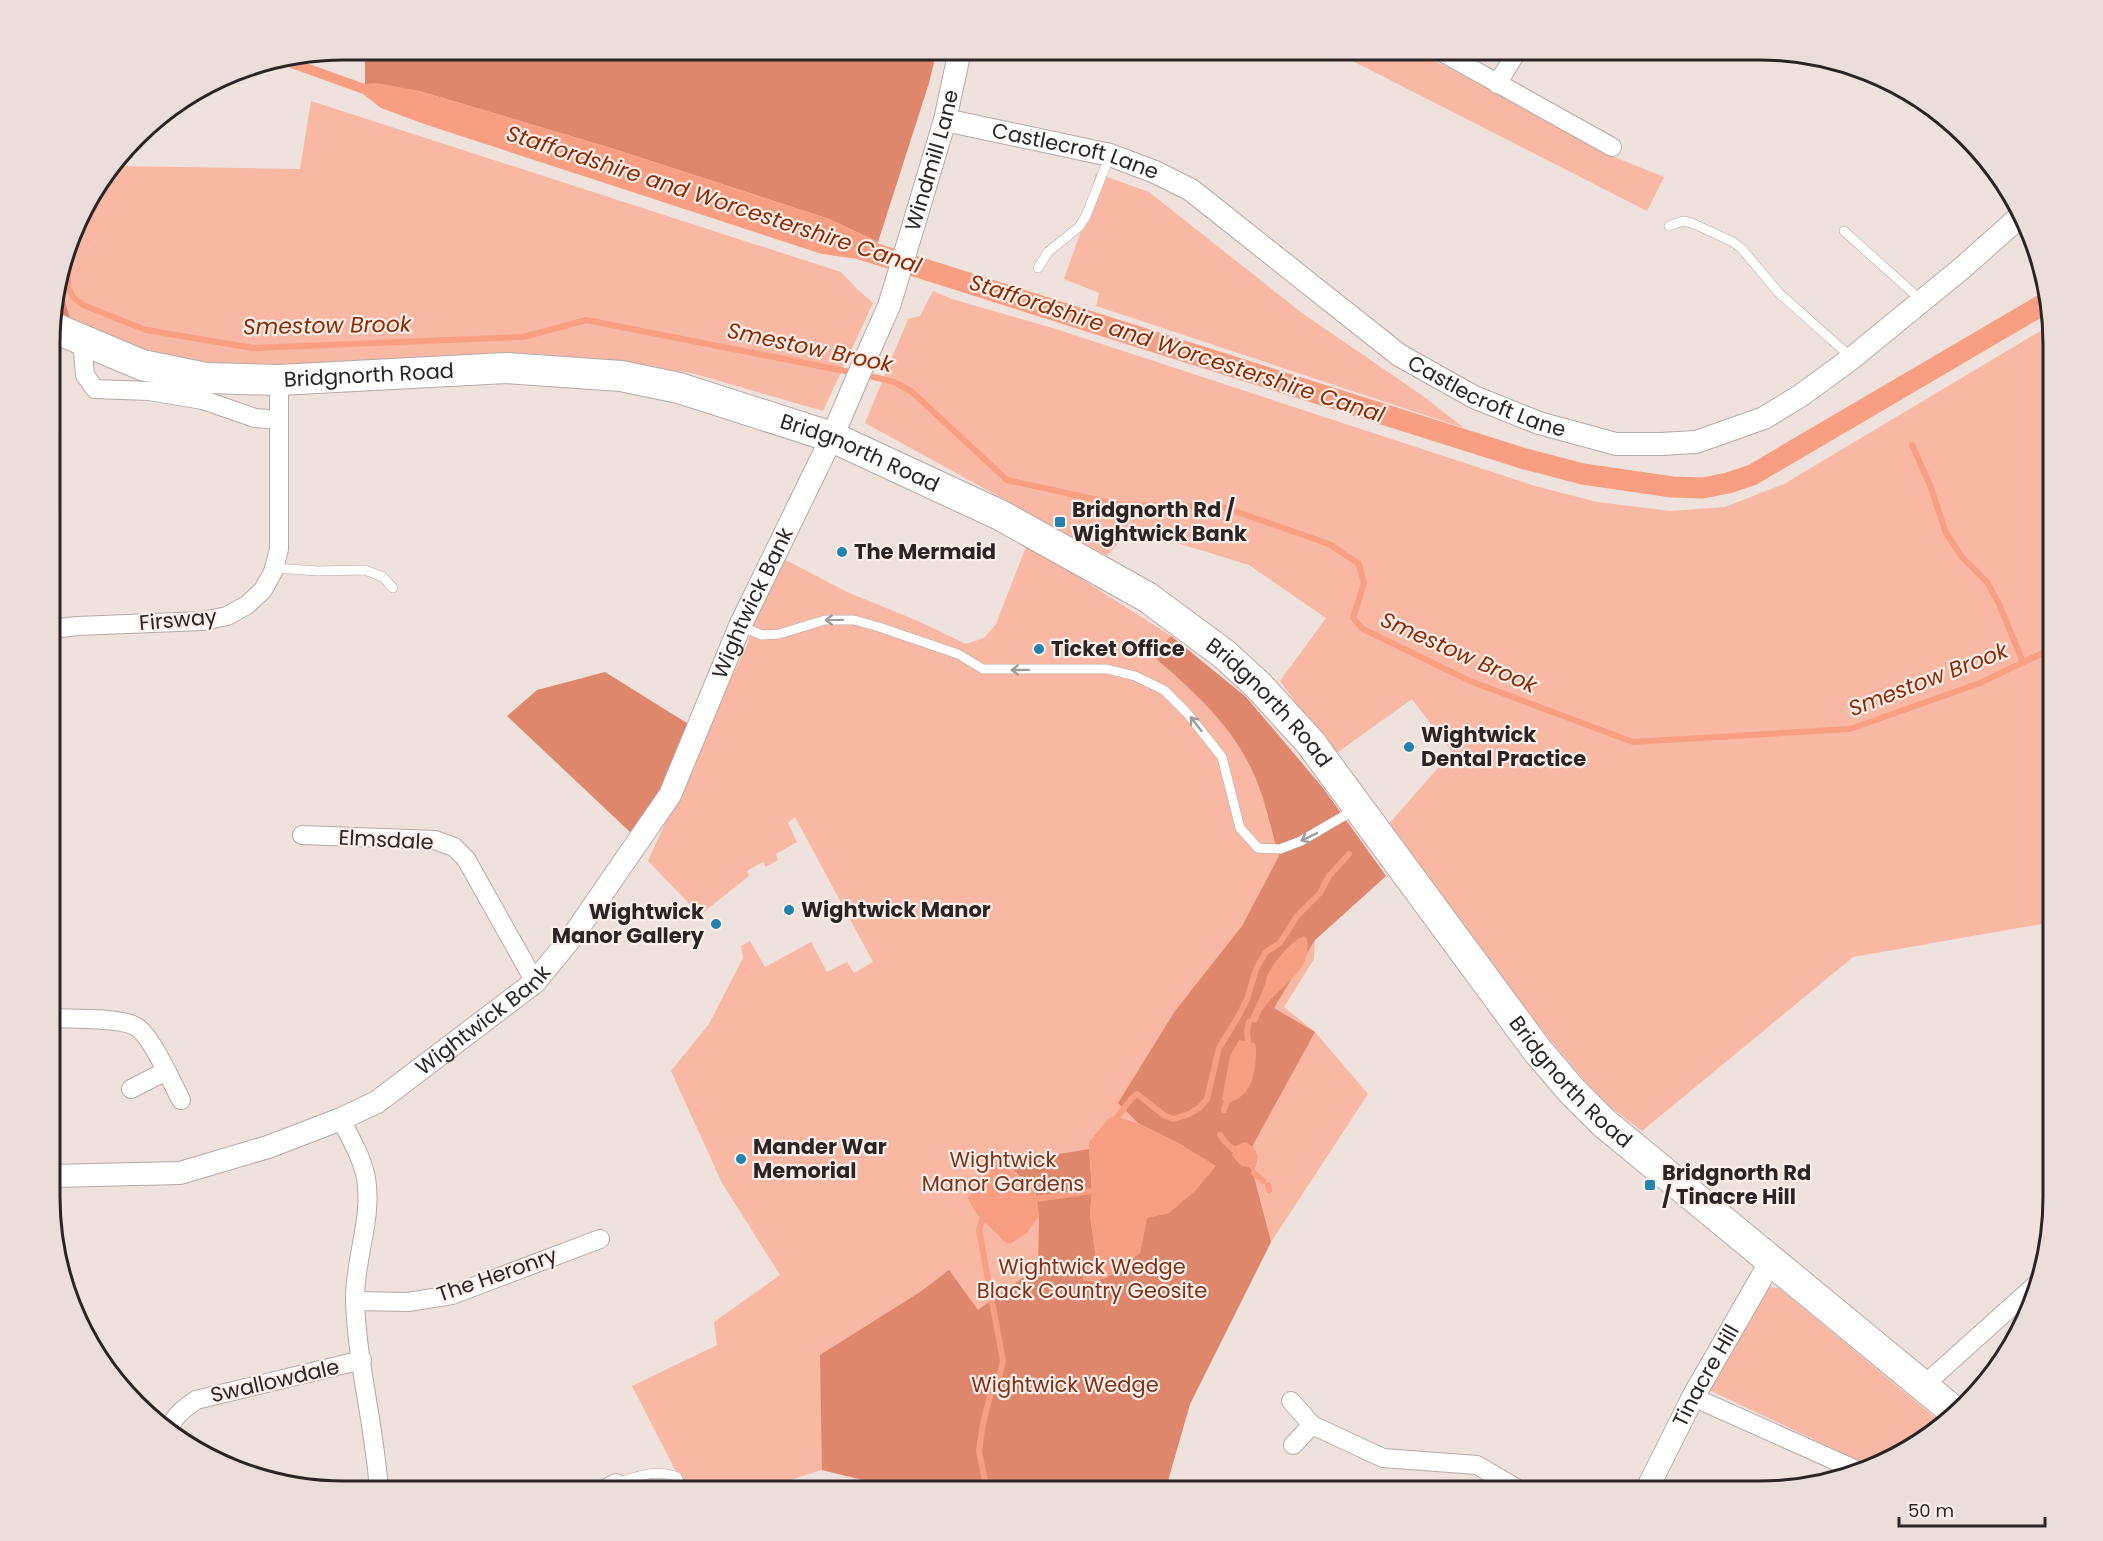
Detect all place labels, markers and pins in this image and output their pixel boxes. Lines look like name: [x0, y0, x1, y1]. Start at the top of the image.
place label: Bridgnorth Rd / Wightwick Bank: [1072, 495, 1247, 548]
marker: Bridgnorth Rd / Wightwick Bank: [1053, 515, 1067, 529]
place label: The Mermaid: [854, 537, 996, 566]
marker: The Mermaid: [835, 545, 849, 559]
place label: Ticket Office: [1051, 634, 1185, 663]
marker: Ticket Office: [1032, 642, 1046, 656]
place label: Wightwick Dental Practice: [1421, 720, 1586, 773]
marker: Wightwick Dental Practice: [1402, 740, 1416, 754]
place label: Wightwick Manor: [801, 895, 991, 924]
place label: Wightwick Manor Gallery: [552, 897, 705, 950]
marker: Wightwick Manor: [782, 903, 796, 917]
marker: Wightwick Manor Gallery: [709, 917, 723, 931]
place label: Mander War Memorial: [753, 1132, 887, 1185]
marker: Mander War Memorial: [734, 1152, 748, 1166]
place label: Bridgnorth Rd / Tinacre Hill: [1662, 1158, 1811, 1211]
marker: Bridgnorth Rd / Tinacre Hill: [1643, 1178, 1657, 1192]

